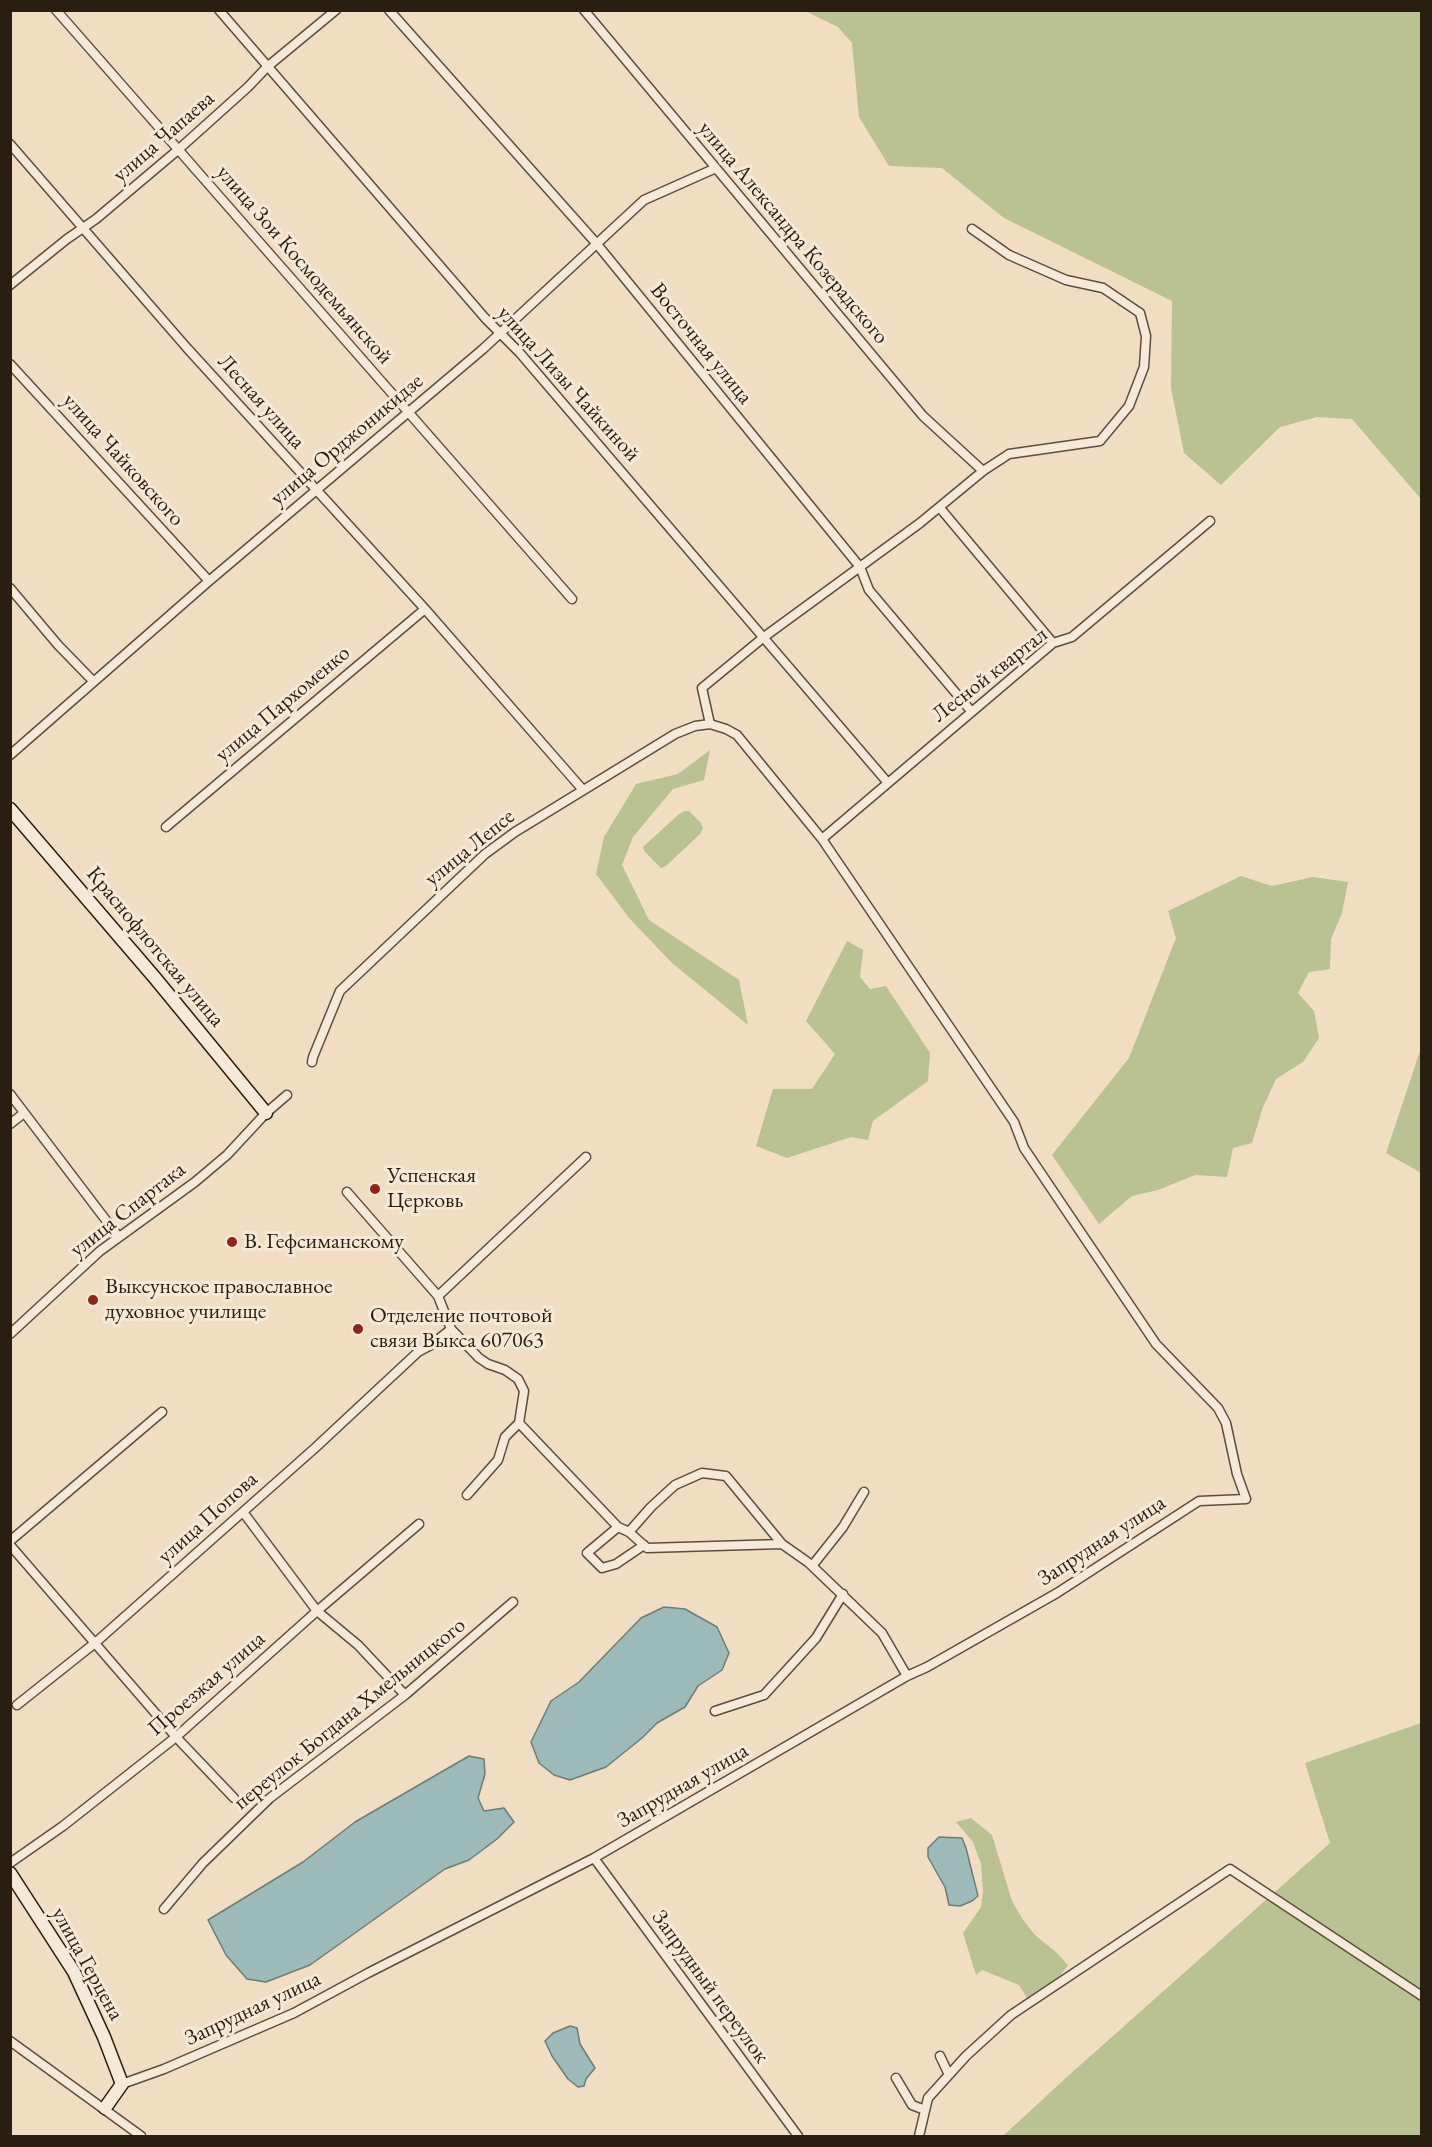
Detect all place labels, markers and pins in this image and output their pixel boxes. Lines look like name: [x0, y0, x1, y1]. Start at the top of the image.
place label: Успенская Церковь: [387, 1163, 476, 1214]
marker: Успенская Церковь: [368, 1182, 382, 1196]
place label: В. Гефсиманскому: [244, 1229, 404, 1255]
marker: В. Гефсиманскому: [225, 1235, 239, 1249]
place label: Выксунское православное духовное училище: [105, 1274, 333, 1326]
marker: Выксунское православное духовное училище: [86, 1293, 100, 1307]
place label: Отделение почтовой связи Выкса 607063: [370, 1303, 553, 1354]
marker: Отделение почтовой связи Выкса 607063: [351, 1322, 365, 1336]

